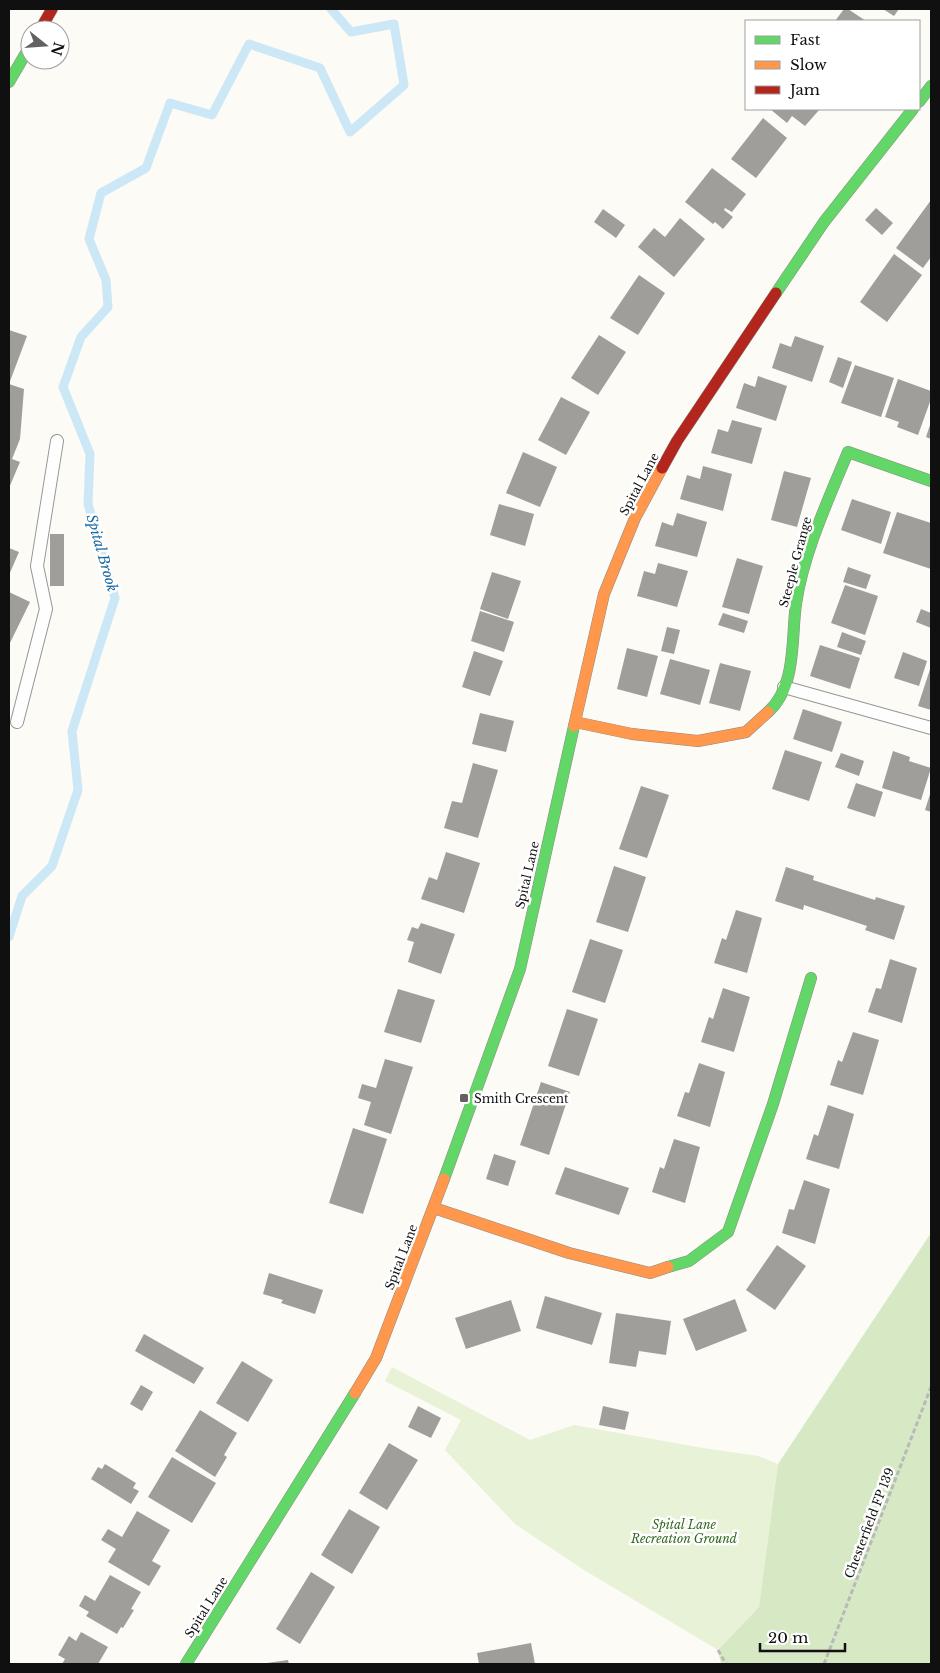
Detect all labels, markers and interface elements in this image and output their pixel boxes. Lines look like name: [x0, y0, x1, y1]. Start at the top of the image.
north arrow: [20, 20, 70, 70]
legend: [745, 20, 920, 110]
text: Fast: [790, 30, 821, 49]
text: N: [47, 40, 68, 58]
text: Slow: [790, 55, 827, 74]
text: Jam: [788, 80, 820, 99]
street label: Spital Lane: [616, 450, 662, 518]
water label: Spital Brook: [82, 512, 122, 594]
street label: Steeple Grange: [776, 515, 814, 609]
street label: Spital Lane: [512, 840, 542, 910]
place label: Smith Crescent: [474, 1091, 569, 1106]
marker: Smith Crescent: [458, 1092, 470, 1104]
street label: Spital Lane: [382, 1222, 420, 1292]
street label: Chesterfield FP 139: [841, 1466, 897, 1580]
park label: Spital Lane Recreation Ground: [630, 1517, 738, 1546]
street label: Spital Lane: [181, 1574, 231, 1640]
scale bar: [760, 1620, 845, 1652]
text: 20 m: [768, 1628, 808, 1647]

